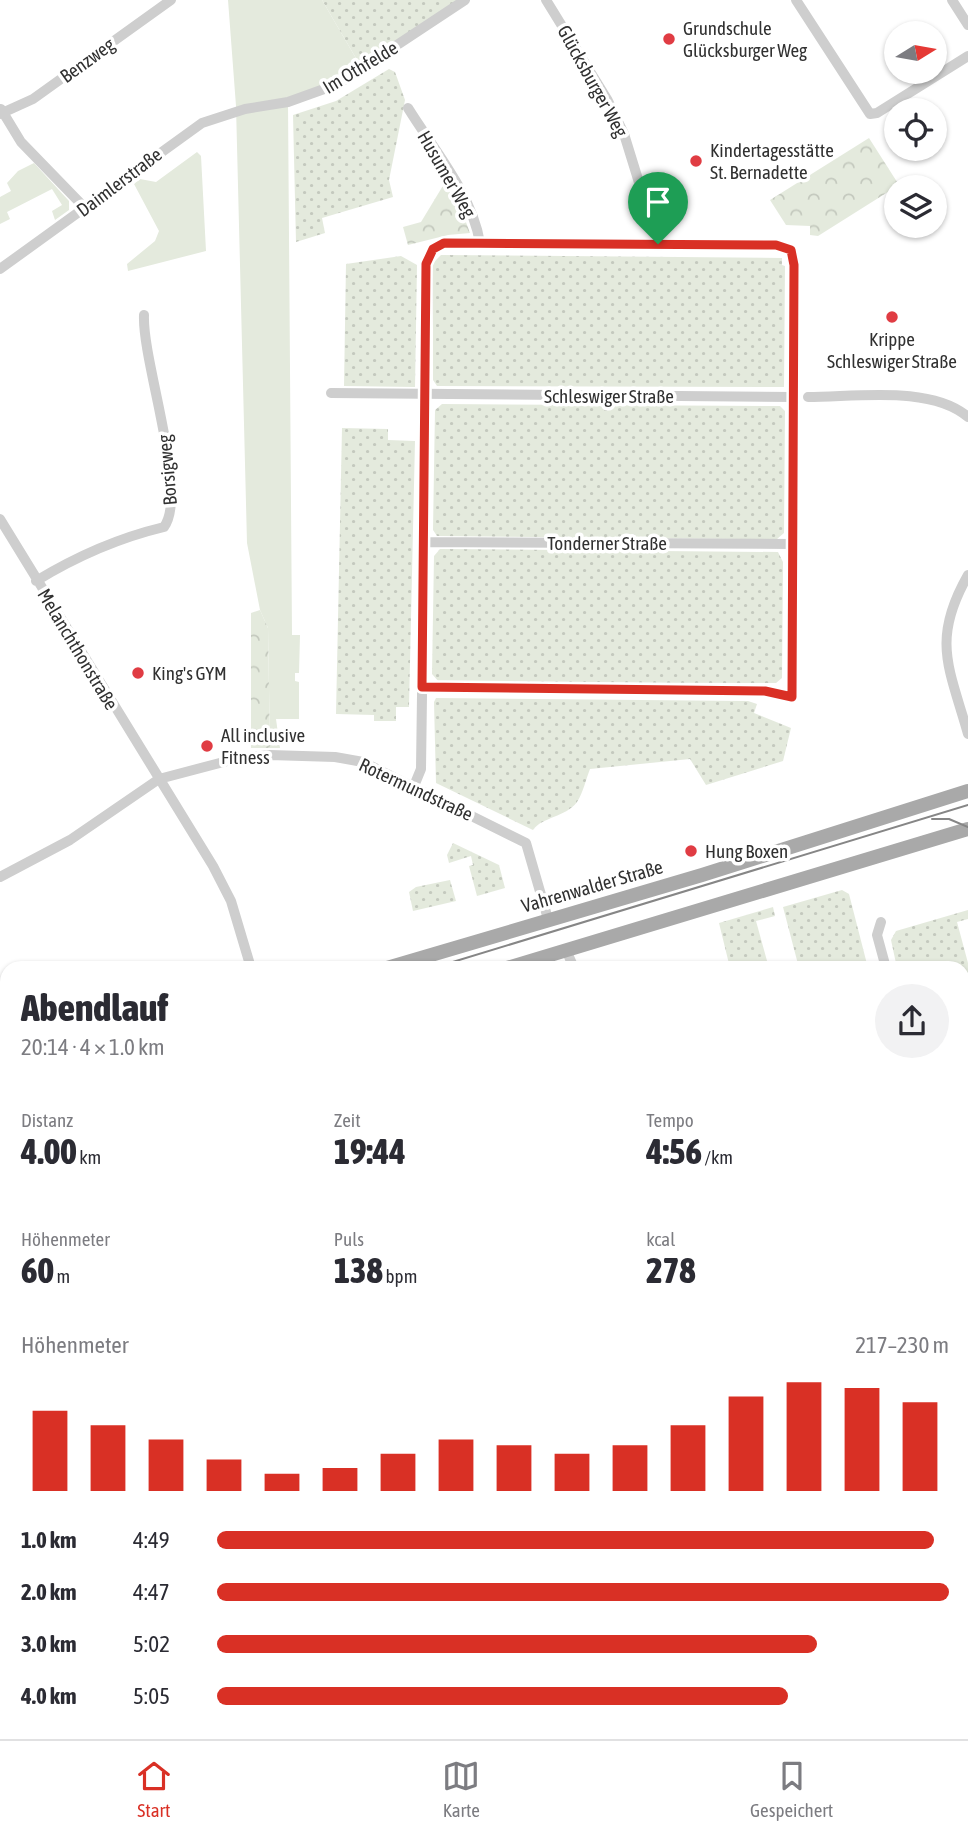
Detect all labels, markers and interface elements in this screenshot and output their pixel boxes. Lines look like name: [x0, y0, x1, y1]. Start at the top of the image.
place label: Grundschule Glücksburger Weg: [683, 17, 808, 61]
street label: Glücksburger Weg: [553, 21, 633, 141]
north arrow: [884, 21, 947, 84]
map controls: [884, 21, 947, 238]
marker: Grundschule Glücksburger Weg: [661, 31, 677, 47]
street label: Benzweg: [56, 32, 119, 87]
street label: Im Othfelde: [319, 36, 401, 98]
button: locate: [884, 98, 947, 161]
street label: Husumer Weg: [413, 127, 481, 222]
place label: Kindertagesstätte St. Bernadette: [710, 139, 834, 183]
street label: Daimlerstraße: [72, 143, 166, 221]
marker: Kindertagesstätte St. Bernadette: [688, 153, 704, 169]
pin: [628, 172, 688, 244]
button: layers: [884, 175, 947, 238]
icon: arrive: [639, 183, 677, 221]
marker: Krippe Schleswiger Straße: [884, 309, 900, 325]
place label: Krippe Schleswiger Straße: [827, 328, 957, 372]
street label: Schleswiger Straße: [544, 385, 674, 407]
street label: Borsigweg: [153, 433, 181, 506]
street label: Tonderner Straße: [547, 532, 667, 554]
street label: Melanchthonstraße: [33, 584, 123, 714]
place label: King's GYM: [152, 662, 227, 684]
marker: King's GYM: [130, 665, 146, 681]
place label: All inclusive Fitness: [221, 724, 305, 768]
marker: All inclusive Fitness: [199, 738, 215, 754]
street label: Rotermundstraße: [356, 753, 476, 825]
place label: Hung Boxen: [705, 840, 788, 862]
marker: Hung Boxen: [683, 843, 699, 859]
street label: Vahrenwalder Straße: [519, 855, 665, 917]
button: share: [875, 984, 949, 1058]
text: Abendlauf: [21, 986, 168, 1029]
text: 20:14 · 4 × 1.0 km: [21, 1034, 165, 1060]
text: Distanz: [21, 1109, 73, 1131]
text: Zeit: [334, 1109, 361, 1131]
text: Tempo: [646, 1109, 694, 1131]
text: 4.00: [21, 1131, 77, 1171]
text: 19:44: [334, 1131, 406, 1171]
text: 4:56: [646, 1131, 702, 1171]
text: km: [77, 1146, 101, 1168]
text: /km: [702, 1146, 733, 1168]
text: Höhenmeter: [21, 1228, 110, 1250]
text: Puls: [334, 1228, 364, 1250]
text: kcal: [646, 1228, 675, 1250]
text: 60: [21, 1250, 54, 1290]
text: 138: [334, 1250, 383, 1290]
text: 278: [646, 1250, 696, 1290]
text: m: [54, 1265, 70, 1287]
text: bpm: [383, 1265, 417, 1287]
text: Höhenmeter: [21, 1332, 129, 1358]
text: 217–230 m: [855, 1332, 949, 1358]
text: 1.0 km: [21, 1527, 77, 1553]
text: 4:49: [133, 1527, 170, 1553]
text: 2.0 km: [21, 1579, 77, 1605]
text: 4:47: [133, 1579, 170, 1605]
text: 3.0 km: [21, 1631, 77, 1657]
text: 5:02: [133, 1631, 170, 1657]
text: 4.0 km: [21, 1683, 77, 1709]
text: 5:05: [133, 1683, 170, 1709]
tab: Start: [135, 1757, 173, 1821]
tab: Karte: [442, 1757, 480, 1821]
tab: Gespeichert: [750, 1757, 833, 1821]

